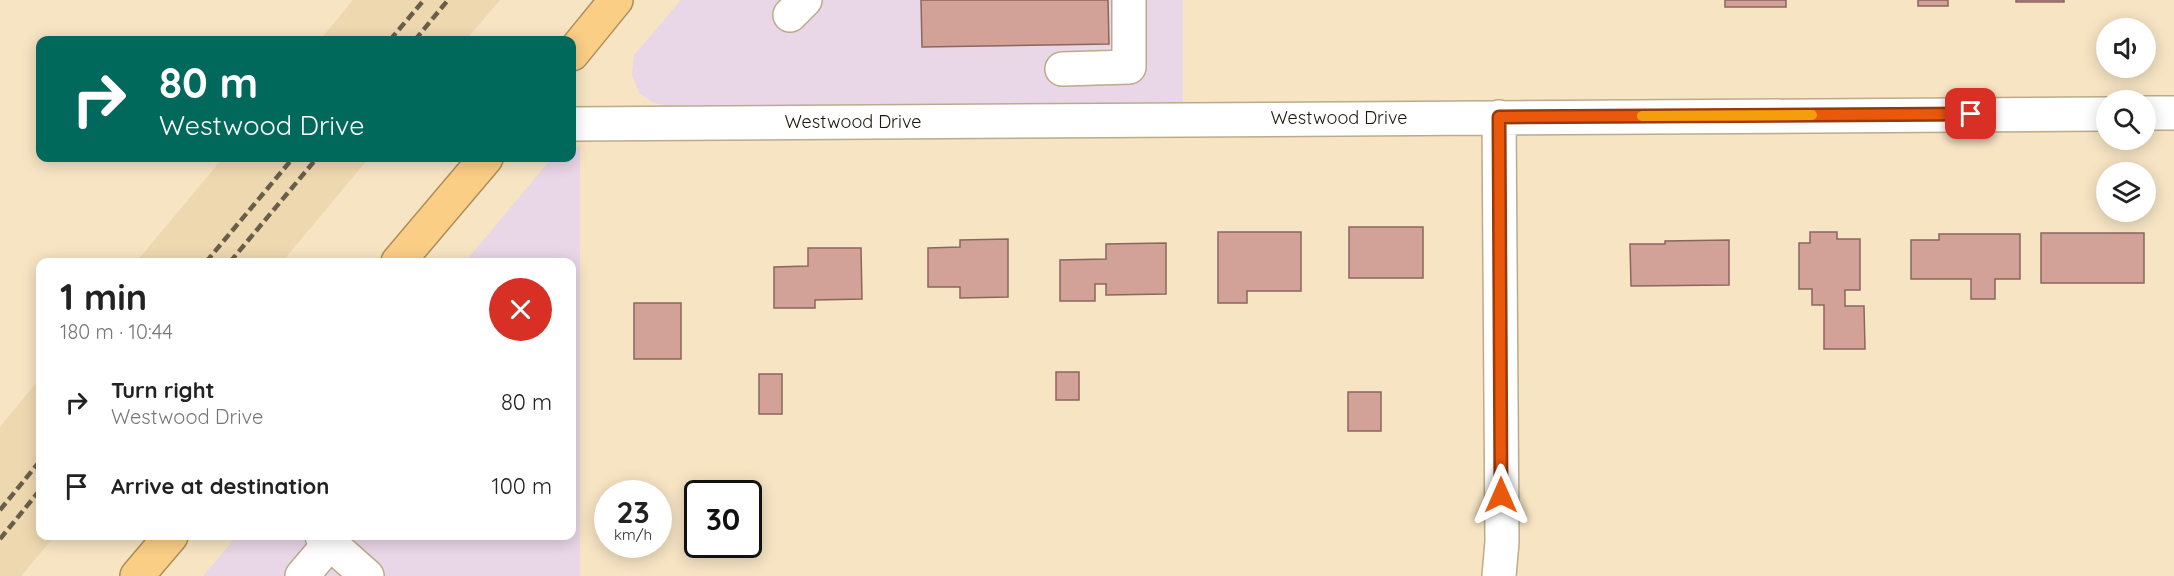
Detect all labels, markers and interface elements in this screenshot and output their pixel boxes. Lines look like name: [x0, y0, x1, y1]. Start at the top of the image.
map controls: [2096, 18, 2156, 222]
button: sound: [2096, 18, 2156, 78]
text: 80 m: [159, 56, 258, 109]
icon: right: [60, 60, 138, 138]
pin: [1945, 88, 1996, 139]
button: search: [2096, 90, 2156, 150]
icon: arrive: [1954, 97, 1987, 130]
street label: Westwood Drive: [1271, 106, 1407, 129]
text: Westwood Drive: [159, 108, 364, 142]
street label: Westwood Drive: [785, 110, 921, 133]
button: layers: [2096, 162, 2156, 222]
text: 1 min: [60, 274, 147, 319]
button: close: [489, 278, 552, 341]
text: 180 m · 10:44: [60, 319, 173, 344]
text: Turn right: [111, 376, 215, 404]
icon: right: [60, 386, 93, 419]
text: 80 m: [501, 388, 552, 416]
text: Westwood Drive: [111, 404, 263, 429]
position arrow: [1469, 463, 1533, 527]
icon: arrive: [60, 470, 93, 503]
text: Arrive at destination: [111, 472, 329, 500]
text: 100 m: [492, 472, 552, 500]
speed limit sign: 30: [684, 480, 762, 558]
text: 23: [616, 493, 650, 531]
text: km/h: [614, 525, 652, 544]

